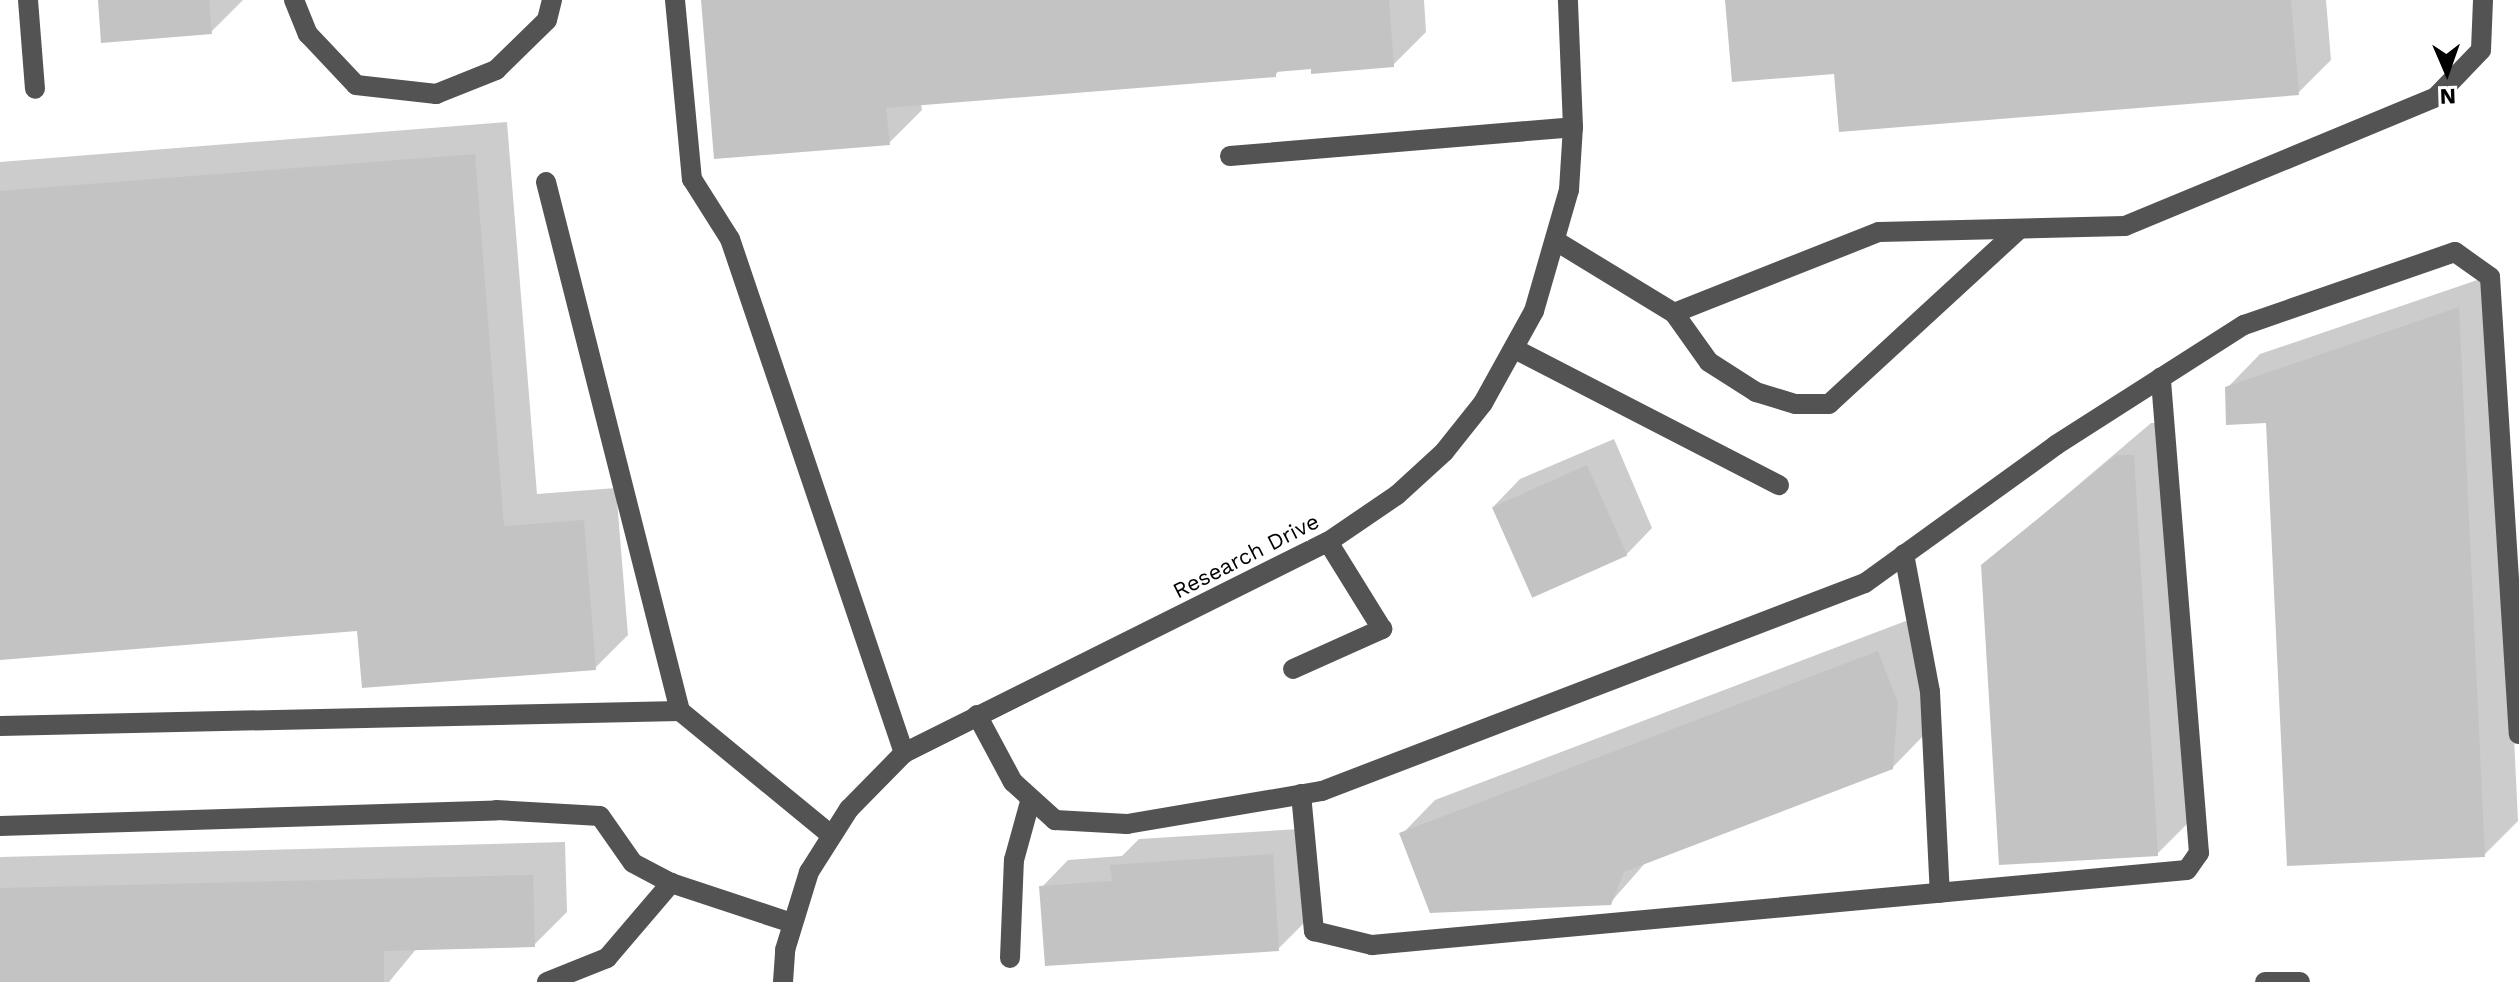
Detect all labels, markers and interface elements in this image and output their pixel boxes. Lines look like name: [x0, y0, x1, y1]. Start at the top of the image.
north arrow: [2407, 32, 2487, 112]
text: N: [2439, 84, 2456, 109]
street label: Research Drive: [1169, 508, 1323, 604]

